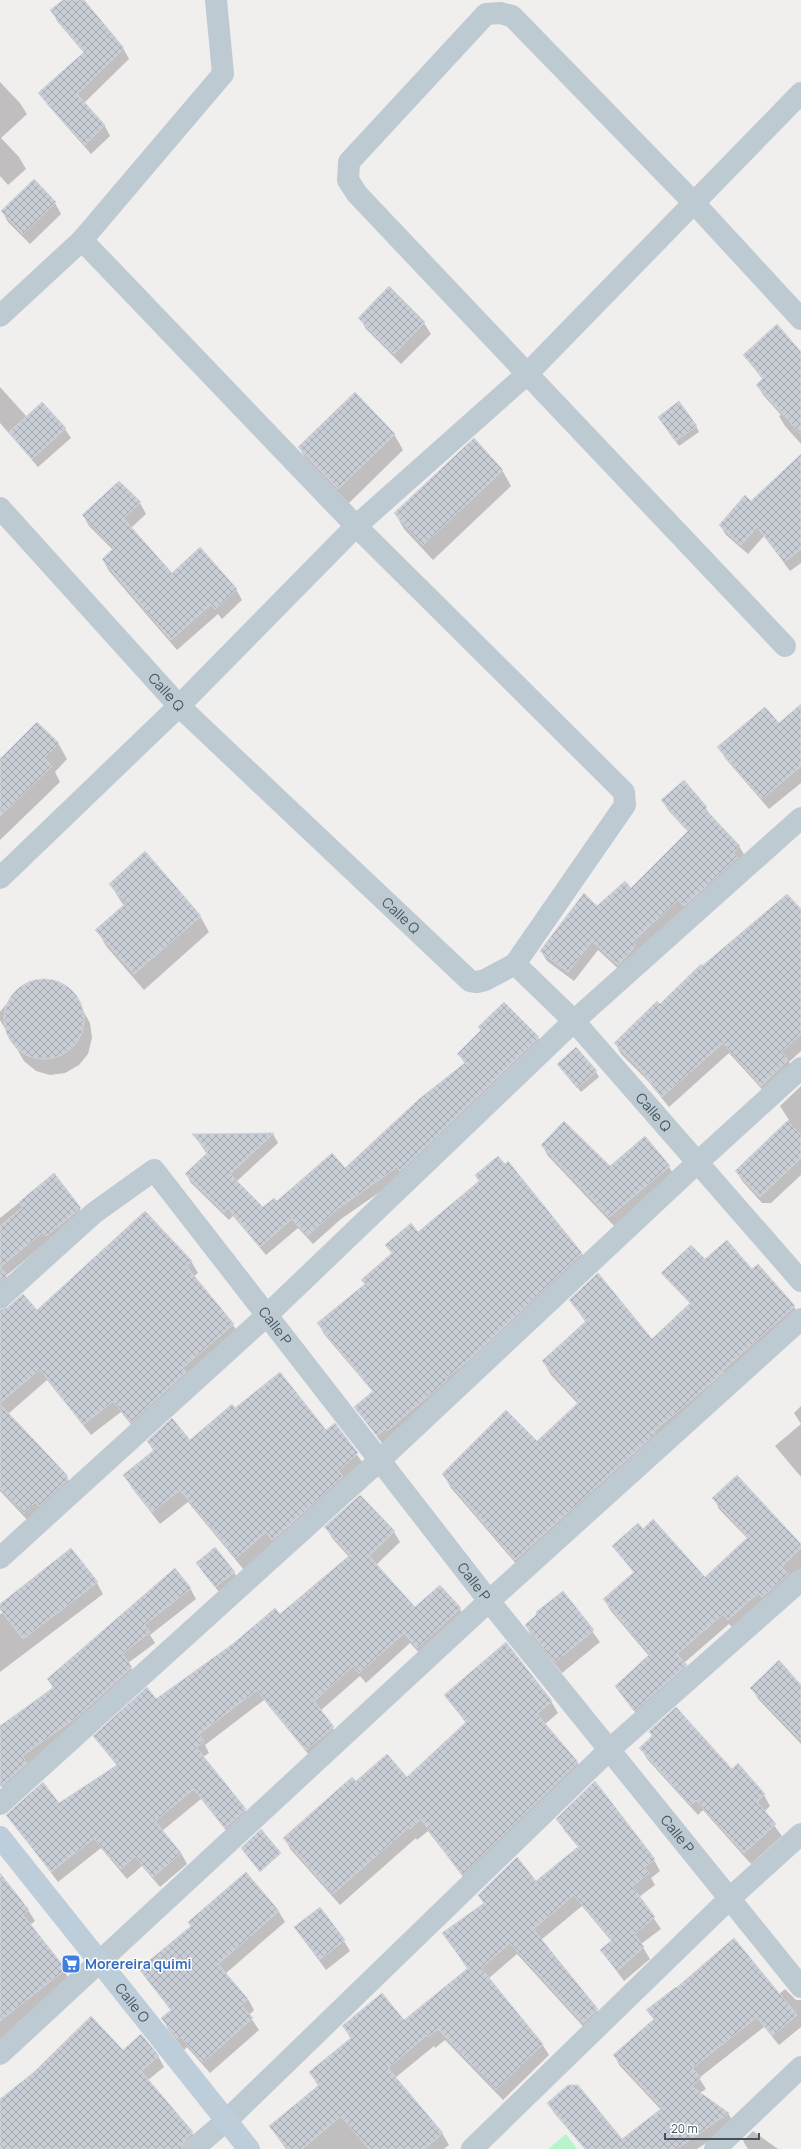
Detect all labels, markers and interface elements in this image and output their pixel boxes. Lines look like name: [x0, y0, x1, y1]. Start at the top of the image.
street label: Calle Q: [144, 668, 189, 715]
street label: Calle Q: [378, 893, 424, 938]
street label: Calle Q: [632, 1088, 676, 1135]
street label: Calle P: [255, 1302, 297, 1349]
street label: Calle P: [453, 1558, 496, 1605]
street label: Calle P: [657, 1811, 699, 1857]
supermarket icon: Morereira quimi: [60, 1953, 82, 1975]
place label: Morereira quimi: [85, 1954, 191, 1973]
street label: Calle O: [111, 1979, 154, 2026]
scale bar: [665, 2115, 759, 2141]
text: 20 m: [671, 2120, 698, 2137]

